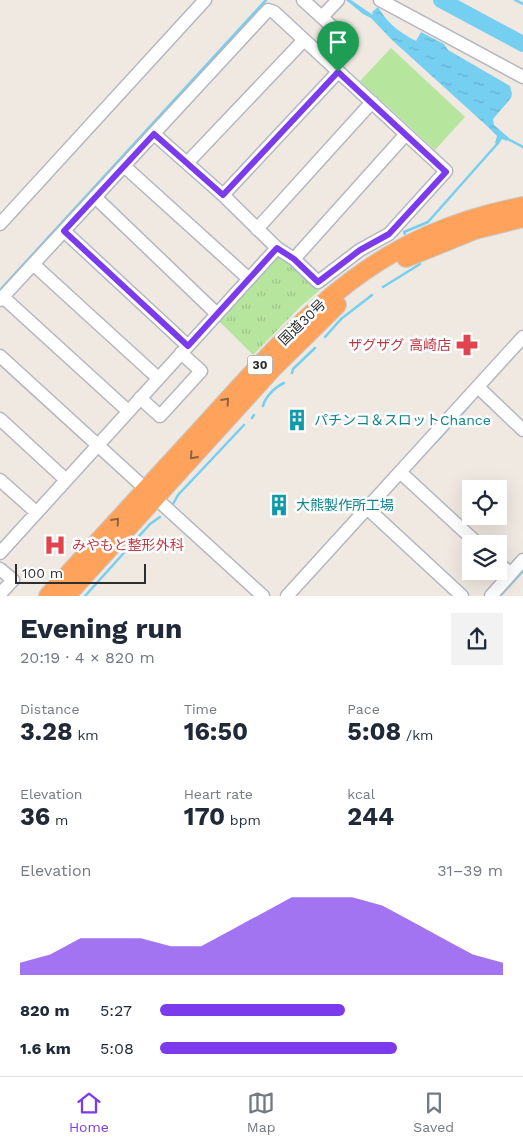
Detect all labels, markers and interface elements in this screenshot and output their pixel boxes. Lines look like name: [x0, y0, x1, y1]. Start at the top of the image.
pin: [317, 21, 359, 72]
icon: arrive: [324, 28, 352, 56]
street label: 国道30号: [275, 296, 329, 348]
pharmacy icon: ザグザグ 高崎店: [454, 332, 480, 358]
place label: ザグザグ 高崎店: [348, 337, 451, 353]
road number: 30: [248, 356, 272, 374]
one-way arrow: [220, 398, 229, 407]
building icon: パチンコ＆スロットChance: [284, 407, 310, 433]
place label: パチンコ＆スロットChance: [314, 412, 491, 428]
one-way arrow: [190, 451, 199, 460]
map controls: [462, 480, 507, 580]
button: locate: [462, 480, 507, 525]
building icon: 大熊製作所工場: [266, 492, 292, 518]
place label: 大熊製作所工場: [296, 497, 394, 513]
one-way arrow: [110, 518, 119, 527]
hospital icon: みやもと整形外科: [42, 532, 68, 558]
button: layers: [462, 535, 507, 580]
place label: みやもと整形外科: [72, 537, 184, 553]
scale bar: [15, 561, 146, 584]
text: 100 m: [22, 565, 63, 581]
text: Evening run: [20, 612, 182, 645]
button: share: [451, 613, 503, 665]
text: 20:19 · 4 × 820 m: [20, 648, 155, 667]
text: Distance: [20, 701, 80, 717]
text: Time: [184, 701, 217, 717]
text: Pace: [347, 701, 380, 717]
text: 3.28: [20, 717, 73, 746]
text: 16:50: [184, 717, 248, 746]
text: 5:08: [347, 717, 401, 746]
text: km: [73, 727, 99, 743]
text: /km: [401, 727, 433, 743]
text: Elevation: [20, 786, 83, 802]
text: Heart rate: [184, 786, 253, 802]
text: kcal: [347, 786, 375, 802]
text: 36: [20, 802, 50, 831]
text: 170: [184, 802, 225, 831]
text: 244: [347, 802, 394, 831]
text: m: [50, 812, 68, 828]
text: bpm: [225, 812, 261, 828]
text: Elevation: [20, 861, 91, 880]
text: 31–39 m: [437, 861, 503, 880]
text: 820 m: [20, 1001, 70, 1020]
text: 5:27: [100, 1001, 132, 1020]
text: 1.6 km: [20, 1039, 71, 1058]
text: 5:08: [100, 1039, 134, 1058]
tab: Home: [69, 1089, 109, 1135]
tab: Map: [247, 1089, 275, 1135]
tab: Saved: [413, 1089, 454, 1135]

